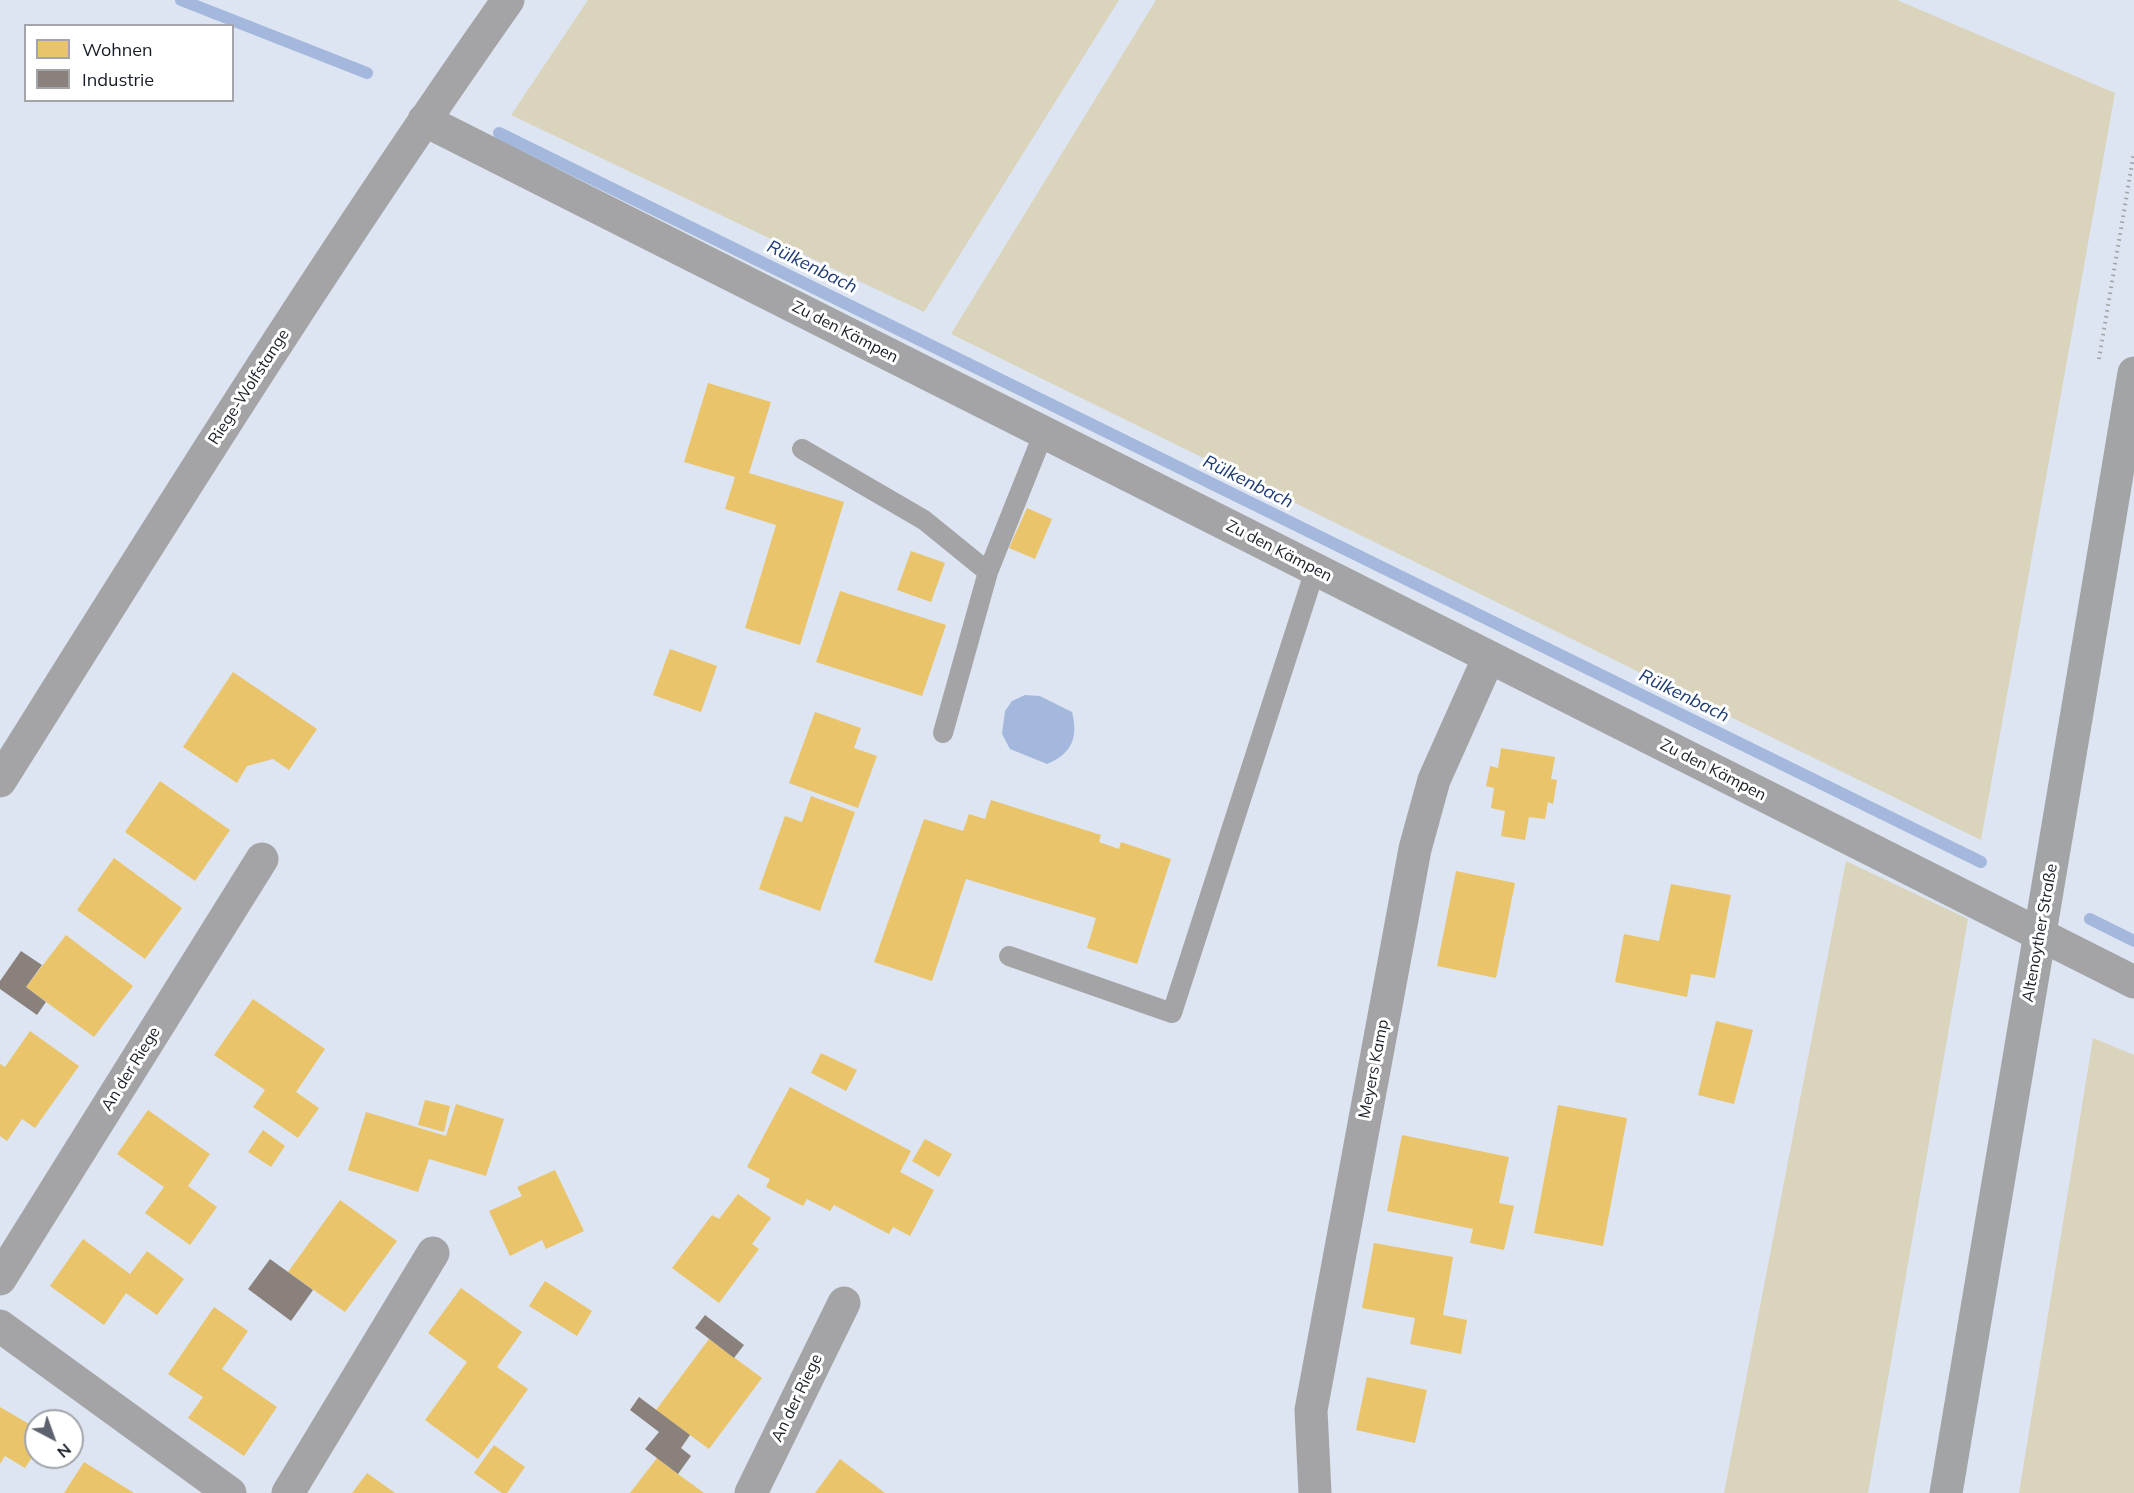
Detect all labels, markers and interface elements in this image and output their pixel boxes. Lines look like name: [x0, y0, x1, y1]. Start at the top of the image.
legend: [24, 24, 234, 102]
text: Wohnen: [82, 38, 153, 61]
text: Industrie: [82, 68, 154, 91]
water label: Rülkenbach: [763, 236, 861, 298]
street label: Zu den Kämpen: [789, 297, 901, 367]
street label: Riege-Wolfstange: [204, 326, 294, 448]
water label: Rülkenbach: [1199, 451, 1297, 513]
street label: Zu den Kämpen: [1223, 516, 1335, 586]
water label: Rülkenbach: [1635, 665, 1733, 727]
street label: Zu den Kämpen: [1657, 735, 1769, 805]
street label: Altenoyther Straße: [2018, 862, 2062, 1004]
street label: Meyers Kamp: [1355, 1018, 1393, 1120]
street label: An der Riege: [98, 1023, 164, 1115]
street label: An der Riege: [767, 1351, 827, 1445]
north arrow: [24, 1409, 84, 1469]
text: N: [53, 1440, 76, 1463]

